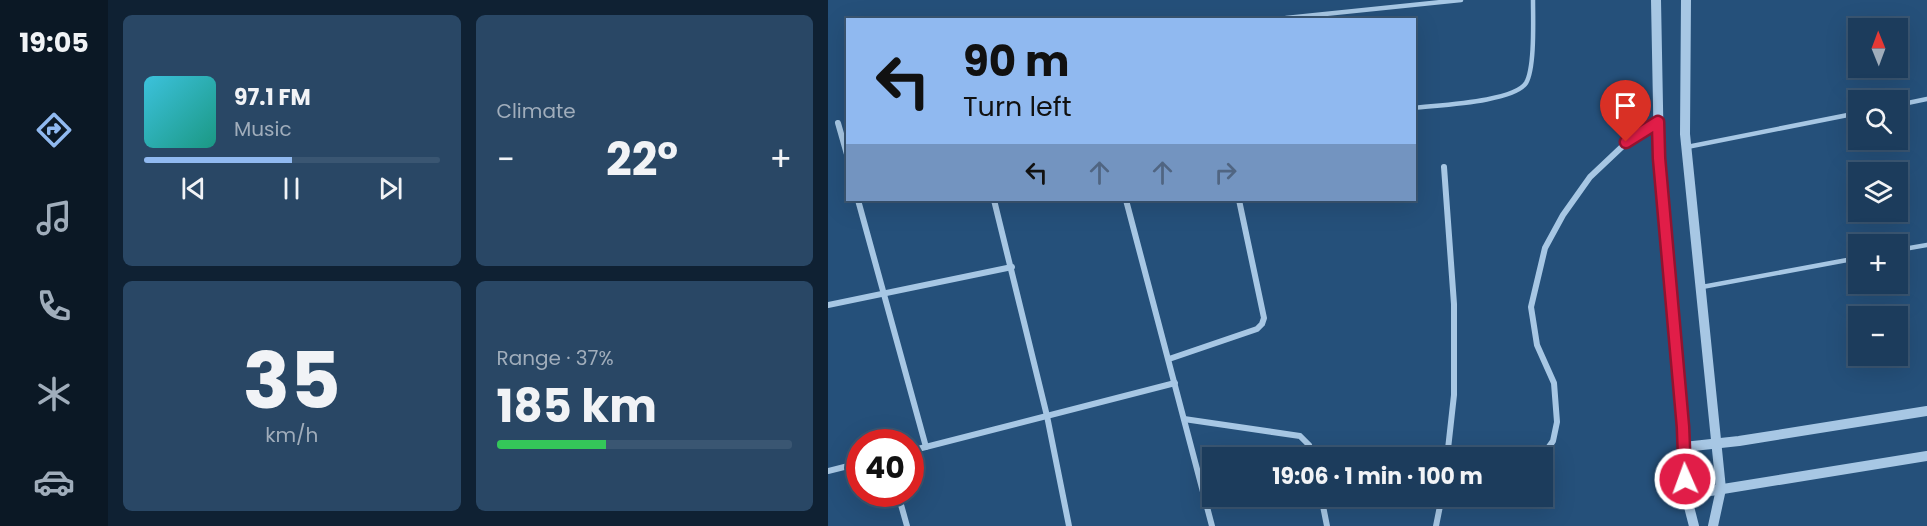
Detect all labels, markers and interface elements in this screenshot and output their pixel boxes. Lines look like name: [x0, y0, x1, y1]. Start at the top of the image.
north arrow: [1848, 18, 1908, 78]
map controls: [1848, 18, 1908, 366]
text: 19:05: [19, 24, 89, 61]
text: 90 m: [963, 32, 1070, 91]
icon: left: [864, 42, 942, 120]
pin: [1600, 80, 1651, 142]
text: 97.1 FM: [234, 82, 311, 113]
text: Turn left: [963, 88, 1072, 125]
icon: arrive: [1609, 89, 1642, 122]
button: search: [1848, 90, 1908, 150]
text: Climate: [497, 97, 576, 125]
icon: directions: [33, 109, 75, 151]
text: Music: [234, 115, 292, 143]
text: 22°: [606, 128, 678, 191]
text: −: [497, 136, 515, 183]
text: +: [769, 136, 792, 183]
icon: left: [1020, 156, 1053, 189]
icon: ahead: [1083, 156, 1116, 189]
icon: ahead: [1146, 156, 1179, 189]
icon: right: [1209, 156, 1242, 189]
button: layers: [1848, 162, 1908, 222]
icon: previous: [177, 172, 210, 205]
icon: pause: [275, 172, 308, 205]
icon: next: [374, 172, 407, 205]
icon: music: [33, 197, 75, 239]
button: +: [1848, 234, 1908, 294]
icon: phone: [33, 285, 75, 327]
button: −: [1848, 306, 1908, 366]
text: 35: [243, 326, 341, 435]
text: Range · 37%: [497, 344, 614, 372]
icon: climate: [33, 373, 75, 415]
text: 185 km: [497, 375, 657, 438]
text: km/h: [265, 421, 318, 449]
speed limit sign: 40: [846, 429, 924, 507]
position arrow: [1653, 447, 1717, 511]
icon: car: [33, 461, 75, 503]
text: 19:06 · 1 min · 100 m: [1272, 461, 1483, 492]

